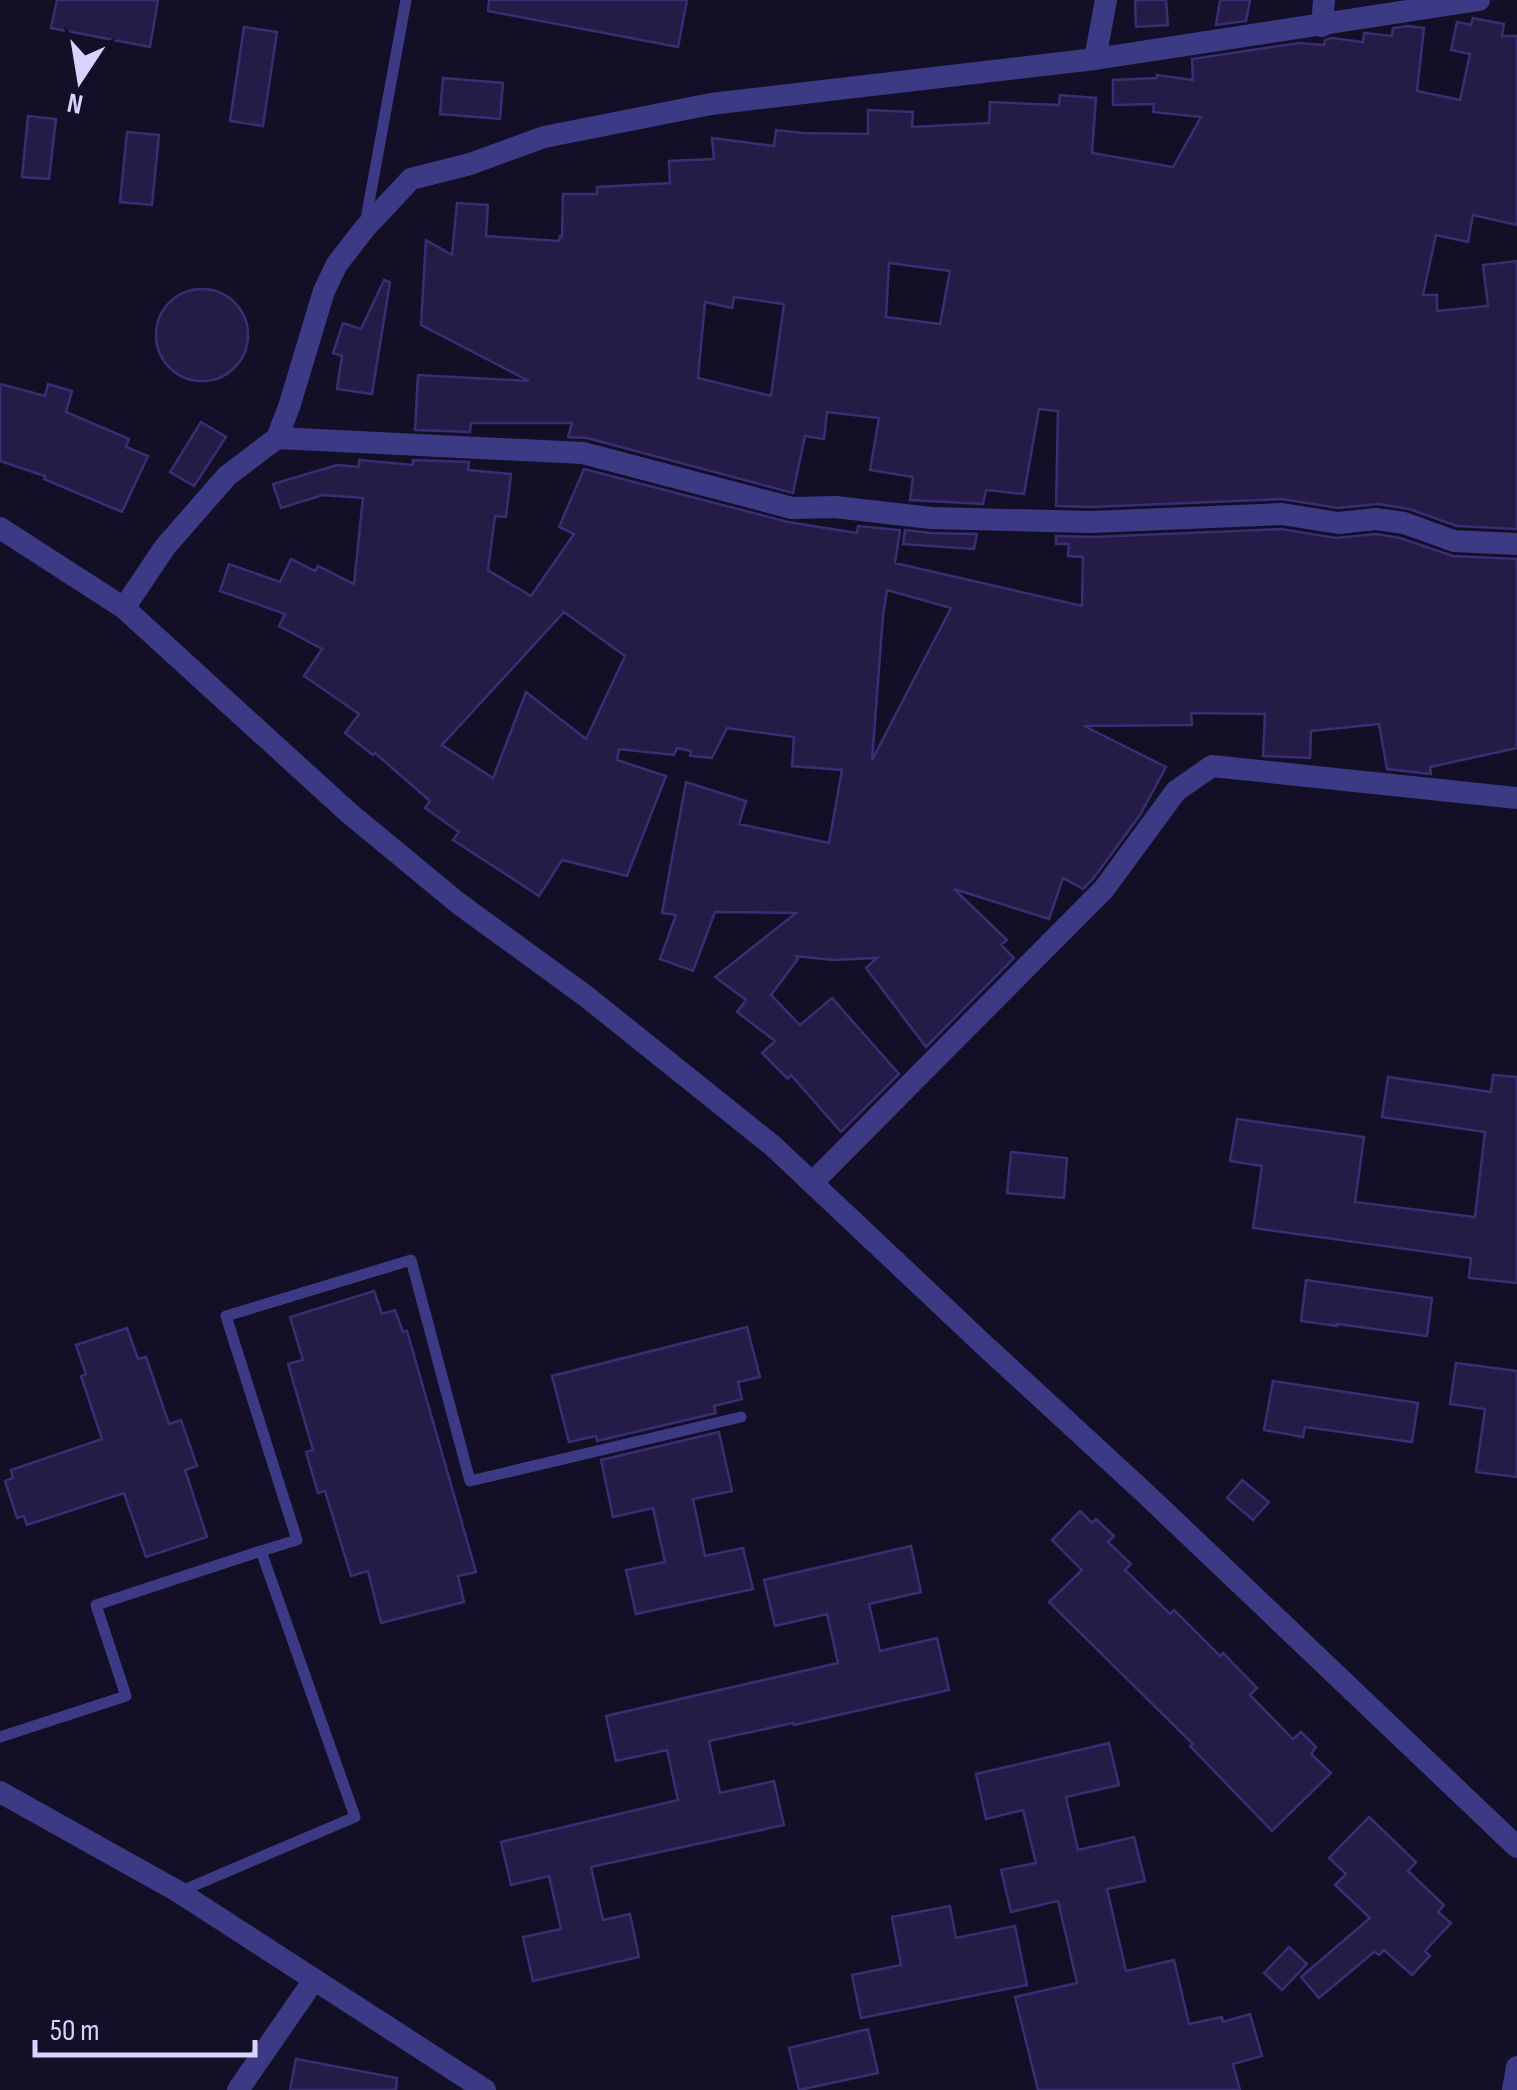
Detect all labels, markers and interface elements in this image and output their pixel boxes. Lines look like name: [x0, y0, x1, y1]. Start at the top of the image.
north arrow: [30, 30, 130, 130]
text: N: [64, 85, 86, 121]
scale bar: [35, 1995, 255, 2057]
text: 50 m: [50, 2013, 99, 2049]

